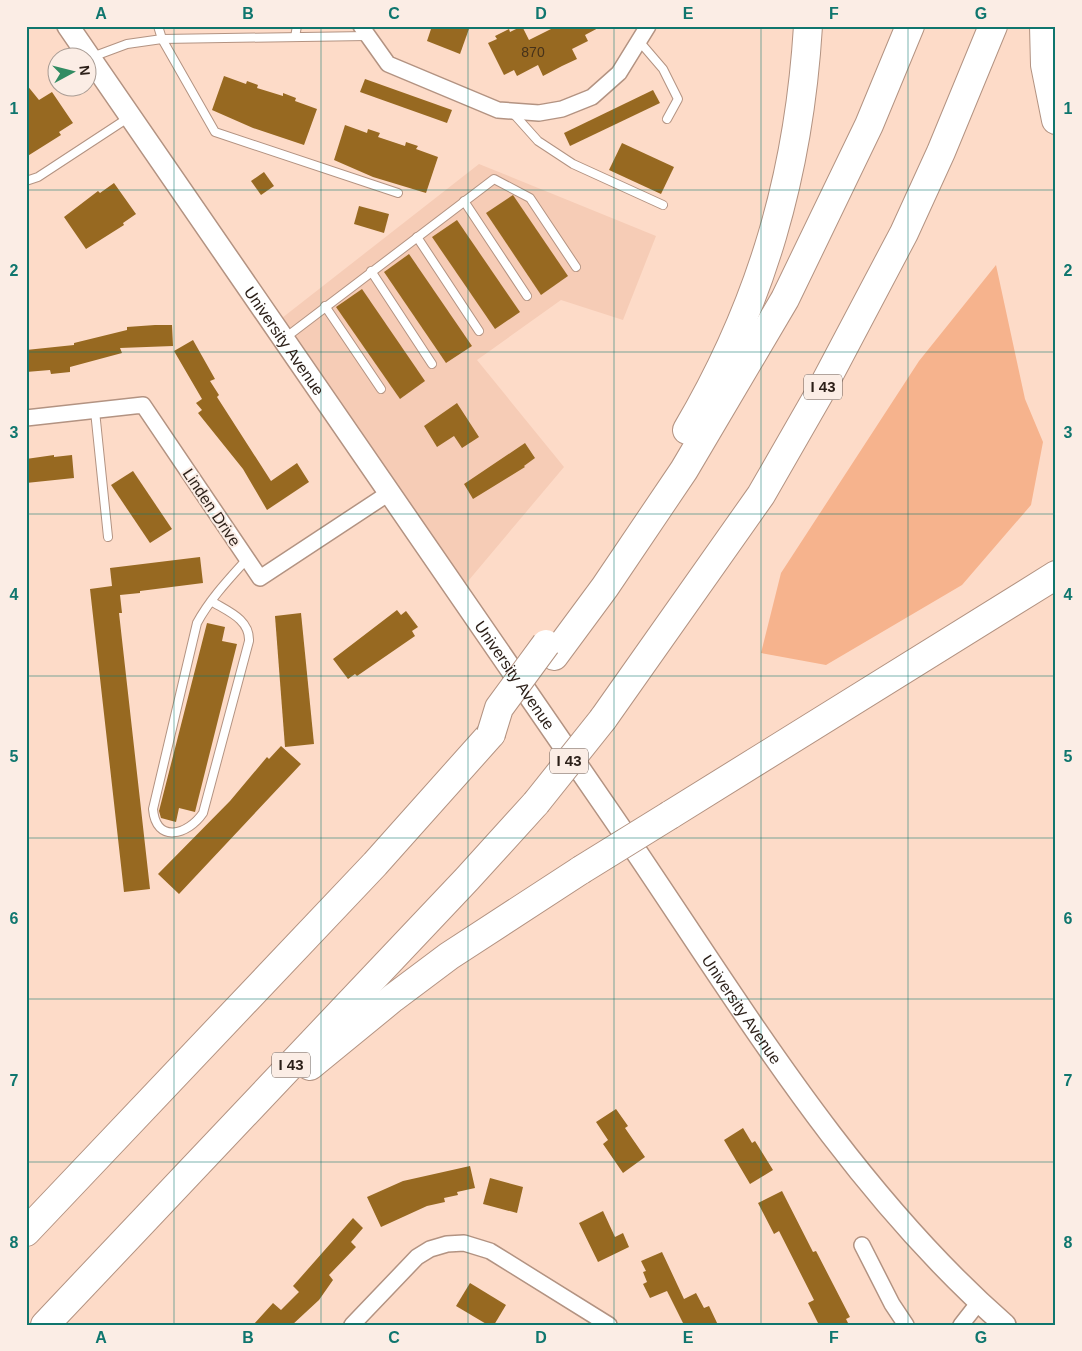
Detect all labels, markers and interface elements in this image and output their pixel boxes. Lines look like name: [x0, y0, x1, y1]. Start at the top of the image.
text: A: [95, 5, 107, 22]
text: B: [242, 5, 254, 22]
text: C: [388, 5, 400, 22]
text: D: [535, 5, 547, 22]
text: E: [683, 5, 694, 22]
text: F: [829, 5, 839, 22]
text: G: [975, 5, 987, 22]
house number: 870: [521, 44, 545, 60]
north arrow: [48, 48, 98, 98]
text: N: [76, 64, 93, 76]
text: 1: [10, 100, 19, 117]
text: 1: [1064, 100, 1073, 117]
text: 2: [10, 262, 19, 279]
text: 2: [1064, 262, 1073, 279]
street label: University Avenue: [241, 284, 327, 399]
road number: I 43: [804, 374, 842, 400]
text: 3: [10, 424, 19, 441]
text: 3: [1064, 424, 1073, 441]
street label: Linden Drive: [179, 465, 244, 549]
text: 4: [10, 586, 19, 603]
text: 4: [1064, 586, 1073, 603]
street label: University Avenue: [471, 618, 558, 733]
text: 5: [10, 748, 19, 765]
road number: I 43: [550, 748, 588, 774]
text: 5: [1064, 748, 1073, 765]
text: 6: [10, 910, 19, 927]
text: 6: [1064, 910, 1073, 927]
street label: University Avenue: [699, 952, 785, 1067]
road number: I 43: [272, 1052, 310, 1078]
text: 7: [10, 1072, 19, 1089]
text: 7: [1064, 1072, 1073, 1089]
text: 8: [10, 1234, 19, 1251]
text: 8: [1064, 1234, 1073, 1251]
text: A: [95, 1329, 107, 1346]
text: B: [242, 1329, 254, 1346]
text: C: [388, 1329, 400, 1346]
text: D: [535, 1329, 547, 1346]
text: E: [683, 1329, 694, 1346]
text: F: [829, 1329, 839, 1346]
text: G: [975, 1329, 987, 1346]

